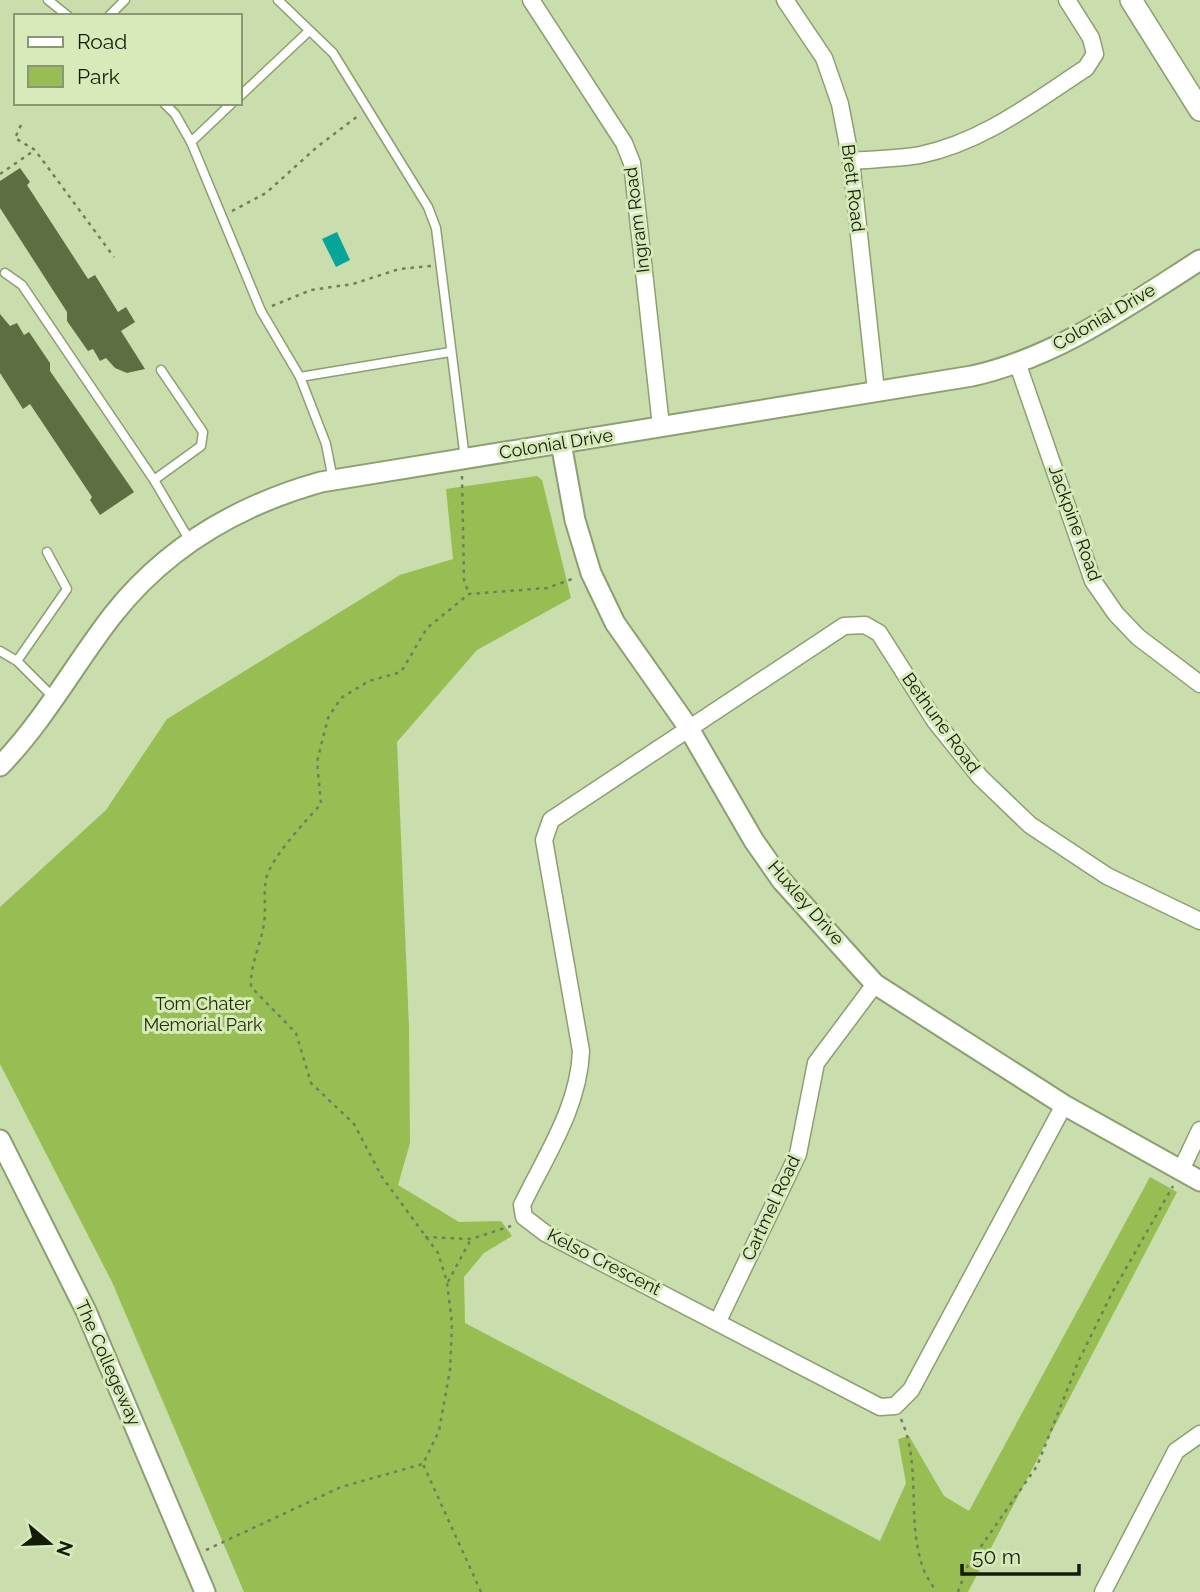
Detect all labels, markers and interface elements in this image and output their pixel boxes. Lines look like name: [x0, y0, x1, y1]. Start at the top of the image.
legend: [14, 14, 242, 105]
text: Road: [77, 29, 127, 54]
text: Park: [77, 64, 120, 89]
street label: Brett Road: [838, 143, 869, 233]
street label: Ingram Road: [620, 166, 653, 274]
street label: Colonial Drive: [1049, 279, 1159, 354]
street label: Colonial Drive: [498, 424, 615, 463]
street label: Jackpine Road: [1045, 462, 1106, 584]
street label: Bethune Road: [898, 669, 985, 777]
street label: Huxley Drive: [764, 856, 849, 950]
park label: Tom Chater Memorial Park: [143, 993, 263, 1035]
street label: Cartmel Road: [737, 1152, 804, 1264]
street label: Kelso Crescent: [544, 1224, 665, 1299]
street label: The Collegeway: [71, 1297, 146, 1429]
north arrow: [14, 1508, 84, 1578]
scale bar: [962, 1532, 1079, 1576]
text: N: [52, 1538, 78, 1559]
text: 50 m: [972, 1544, 1021, 1569]

